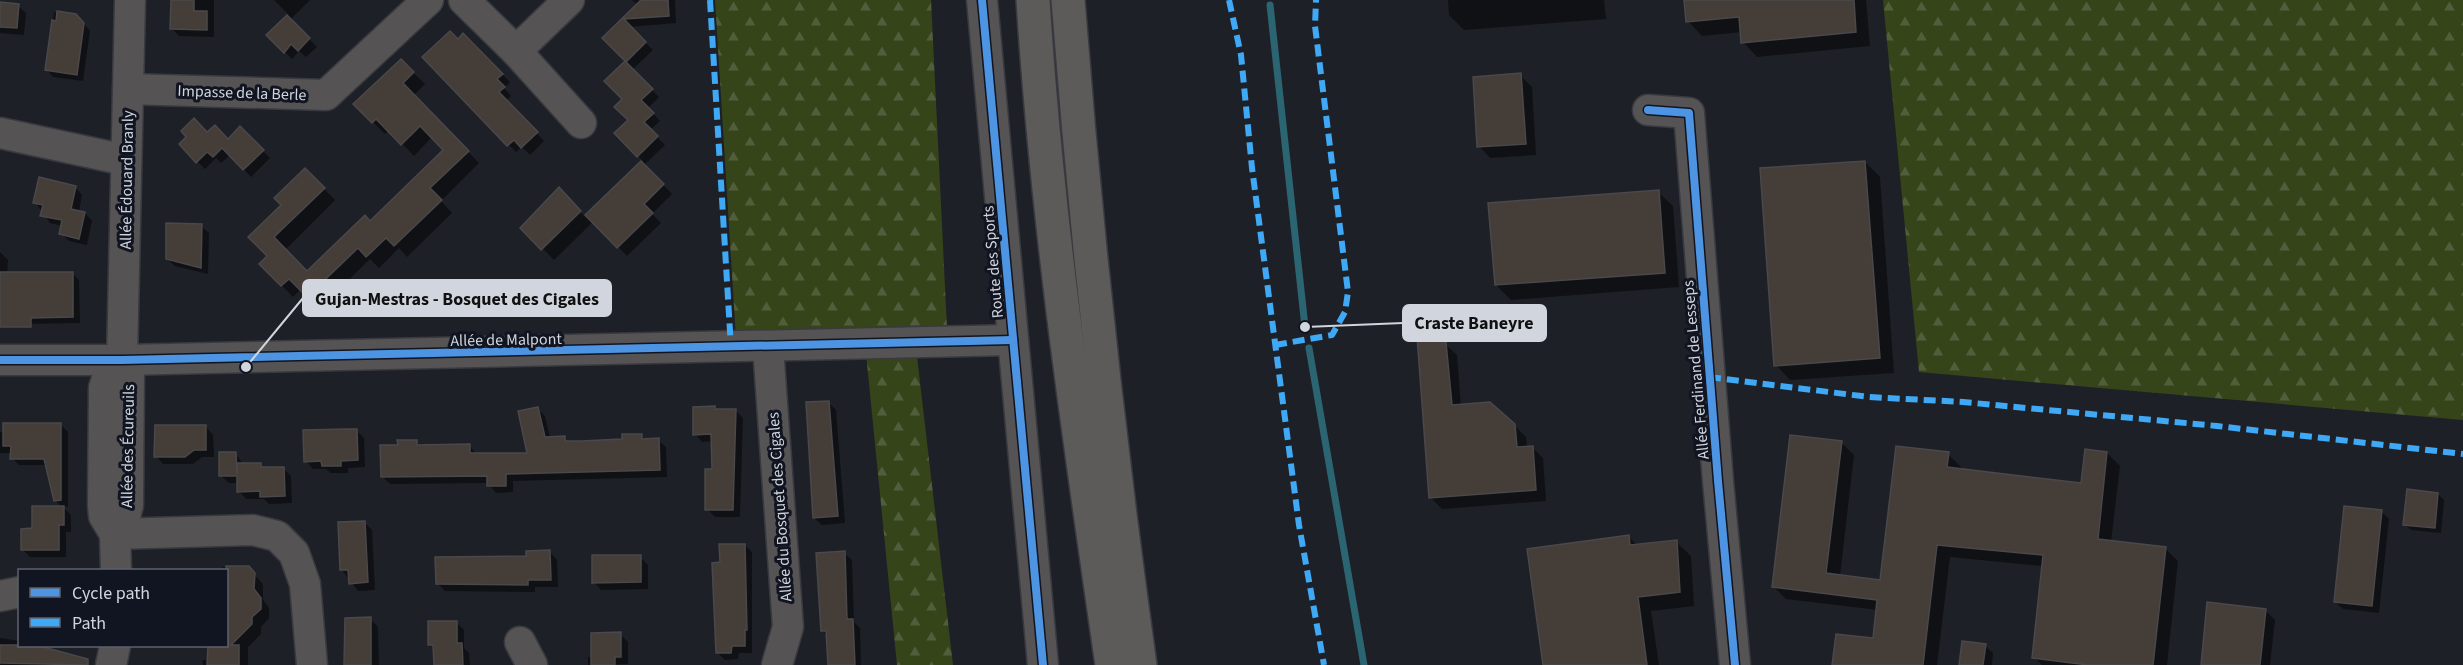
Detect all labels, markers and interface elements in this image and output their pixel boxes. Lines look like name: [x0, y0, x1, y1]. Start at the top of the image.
street label: Impasse de la Berle: [177, 80, 307, 106]
street label: Allée Édouard Branly: [115, 110, 139, 250]
street label: Route des Sports: [977, 204, 1009, 319]
street label: Allée Ferdinand de Lesseps: [1677, 279, 1715, 460]
callout: Gujan-Mestras - Bosquet des Cigales: [303, 280, 611, 316]
text: Gujan-Mestras - Bosquet des Cigales: [315, 287, 599, 312]
callout: Craste Baneyre: [1403, 305, 1546, 341]
text: Craste Baneyre: [1414, 311, 1534, 336]
street label: Allée de Malpont: [450, 328, 562, 352]
street label: Allée des Écureuils: [116, 384, 140, 508]
street label: Allée du Bosquet des Cigales: [762, 411, 798, 602]
legend: [18, 569, 228, 647]
text: Cycle path: [72, 581, 150, 606]
text: Path: [72, 611, 106, 636]

